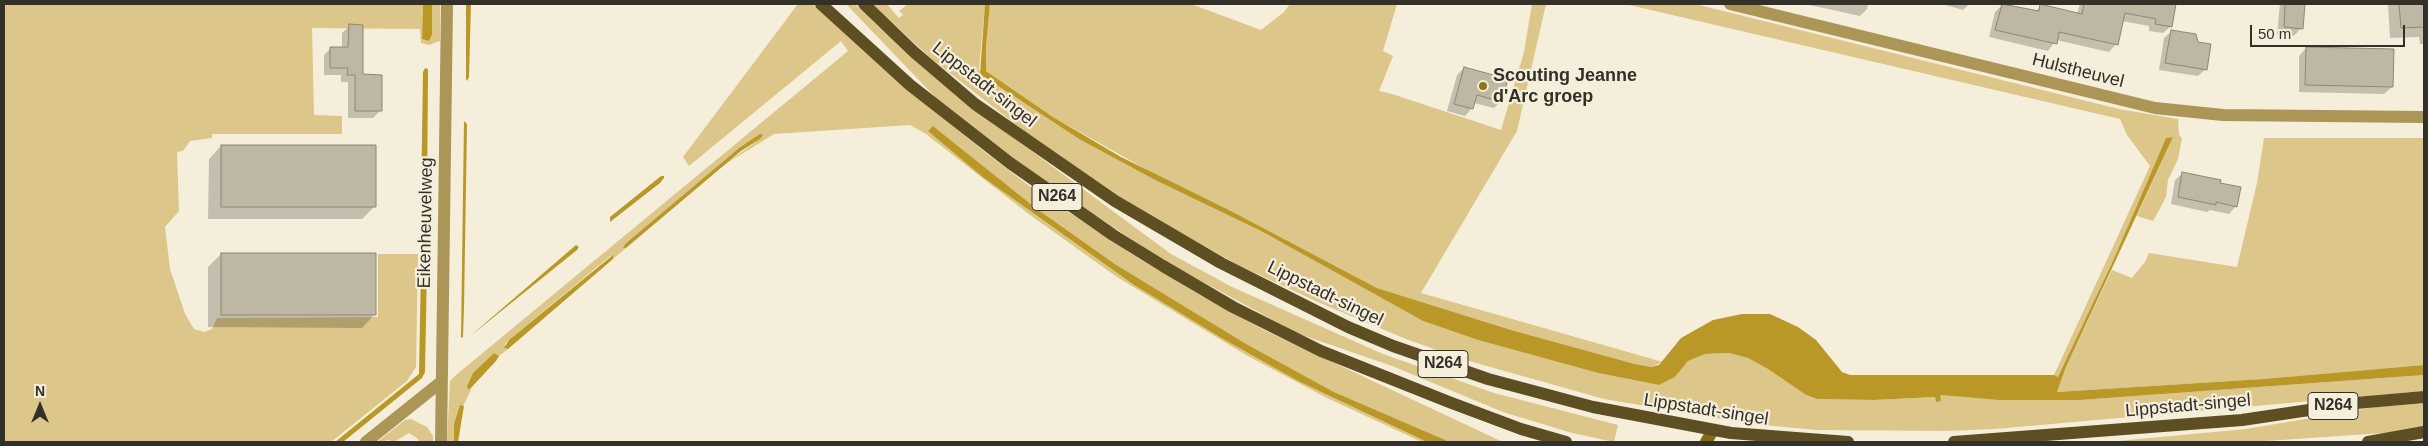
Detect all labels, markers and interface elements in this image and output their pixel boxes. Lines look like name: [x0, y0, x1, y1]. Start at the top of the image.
scale bar: [2253, 15, 2408, 47]
text: 50 m: [2258, 25, 2291, 42]
street label: Lippstadt-singel: [928, 38, 1040, 132]
street label: Hulstheuvel: [2030, 49, 2126, 93]
place label: Scouting Jeanne d'Arc groep: [1493, 65, 1637, 108]
marker: Scouting Jeanne d'Arc groep: [1477, 80, 1489, 92]
street label: Eikenheuvelweg: [414, 157, 438, 289]
road number: N264: [1032, 183, 1082, 210]
street label: Lippstadt-singel: [1264, 257, 1386, 331]
road number: N264: [1418, 350, 1468, 378]
north arrow: [15, 381, 65, 431]
text: N: [35, 383, 45, 399]
street label: Lippstadt-singel: [1642, 389, 1770, 431]
street label: Lippstadt-singel: [2124, 390, 2252, 422]
road number: N264: [2308, 392, 2358, 420]

